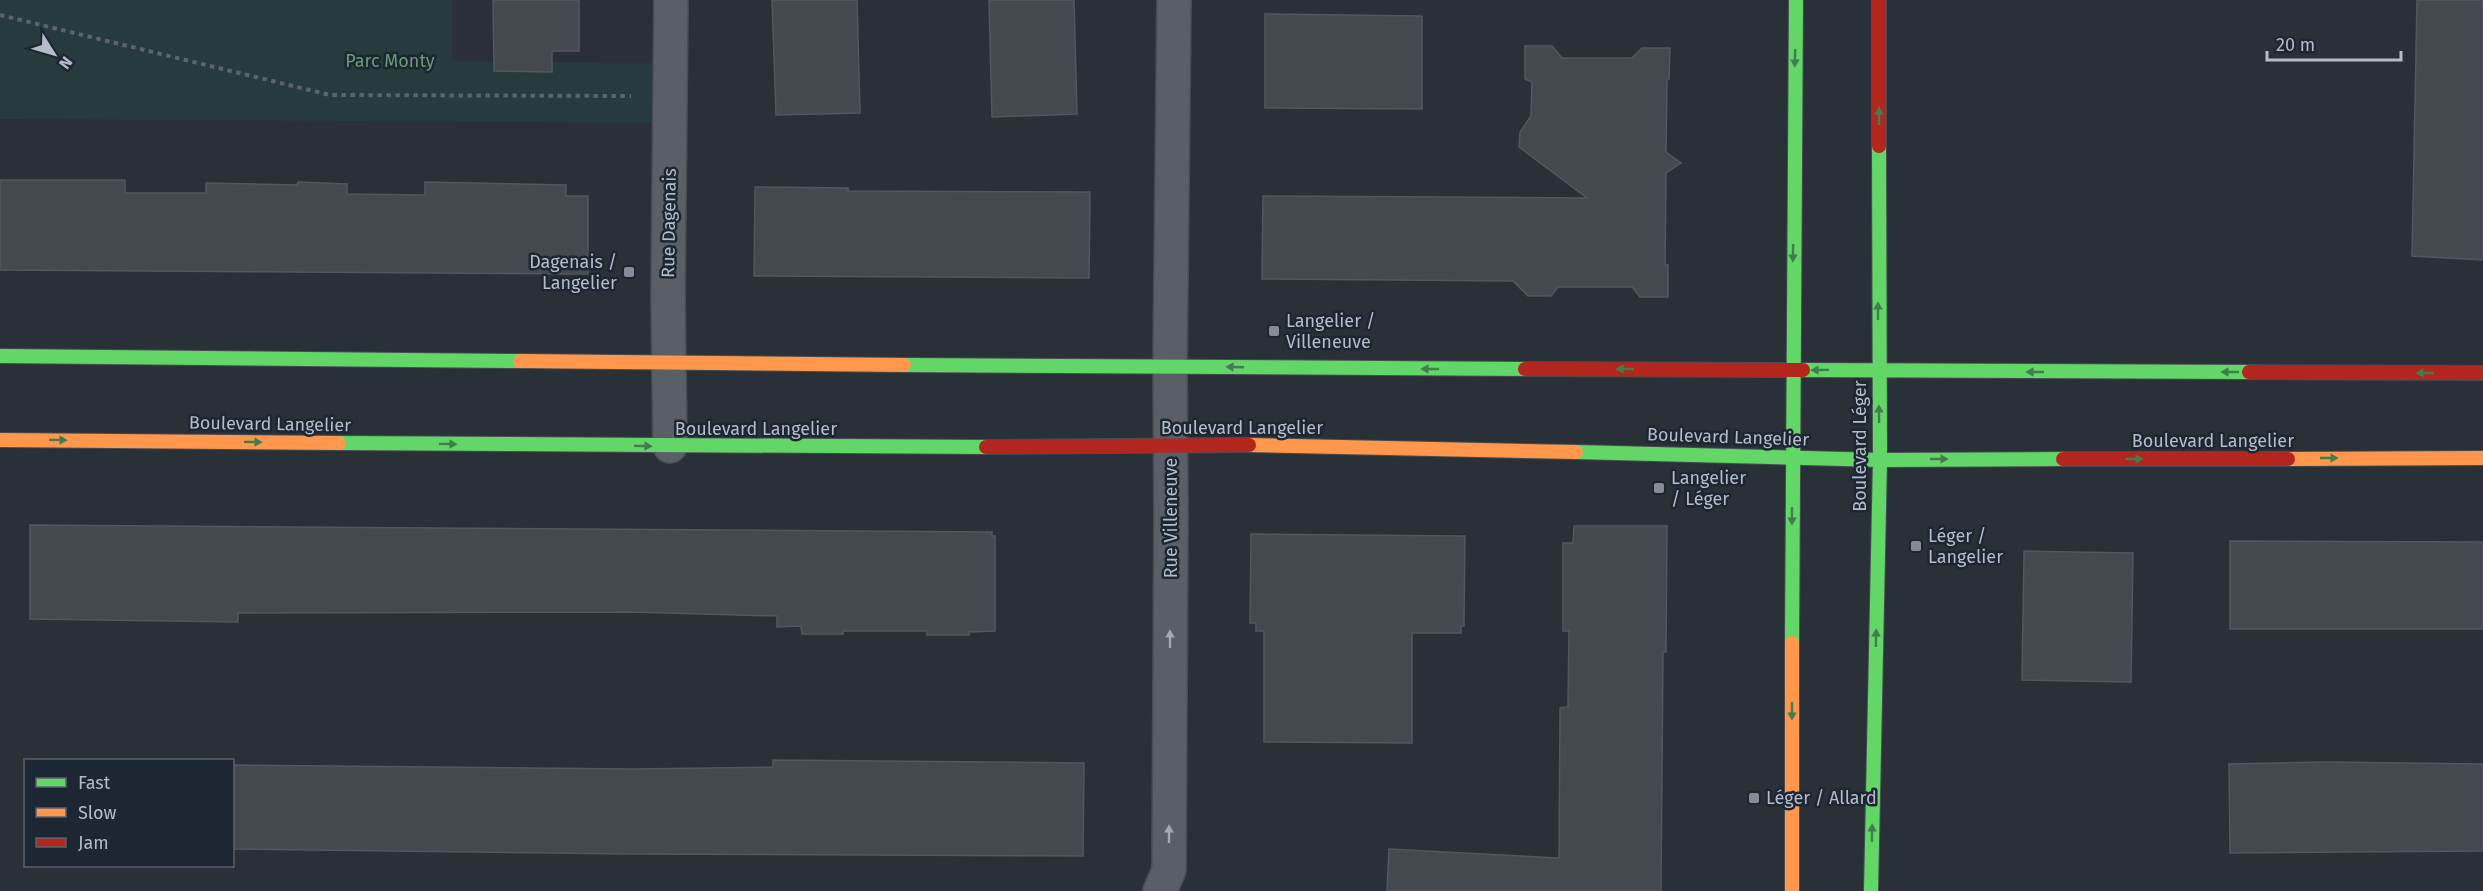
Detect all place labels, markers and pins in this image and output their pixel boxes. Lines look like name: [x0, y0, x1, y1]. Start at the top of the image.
place label: Dagenais / Langelier: [529, 251, 617, 294]
marker: Dagenais / Langelier: [622, 265, 636, 279]
place label: Langelier / Villeneuve: [1286, 310, 1375, 353]
marker: Langelier / Villeneuve: [1267, 324, 1281, 338]
place label: Langelier / Léger: [1671, 467, 1746, 510]
marker: Langelier / Léger: [1652, 481, 1666, 495]
place label: Léger / Langelier: [1928, 525, 2003, 568]
marker: Léger / Langelier: [1909, 539, 1923, 553]
place label: Léger / Allard: [1766, 787, 1877, 809]
marker: Léger / Allard: [1747, 791, 1761, 805]

